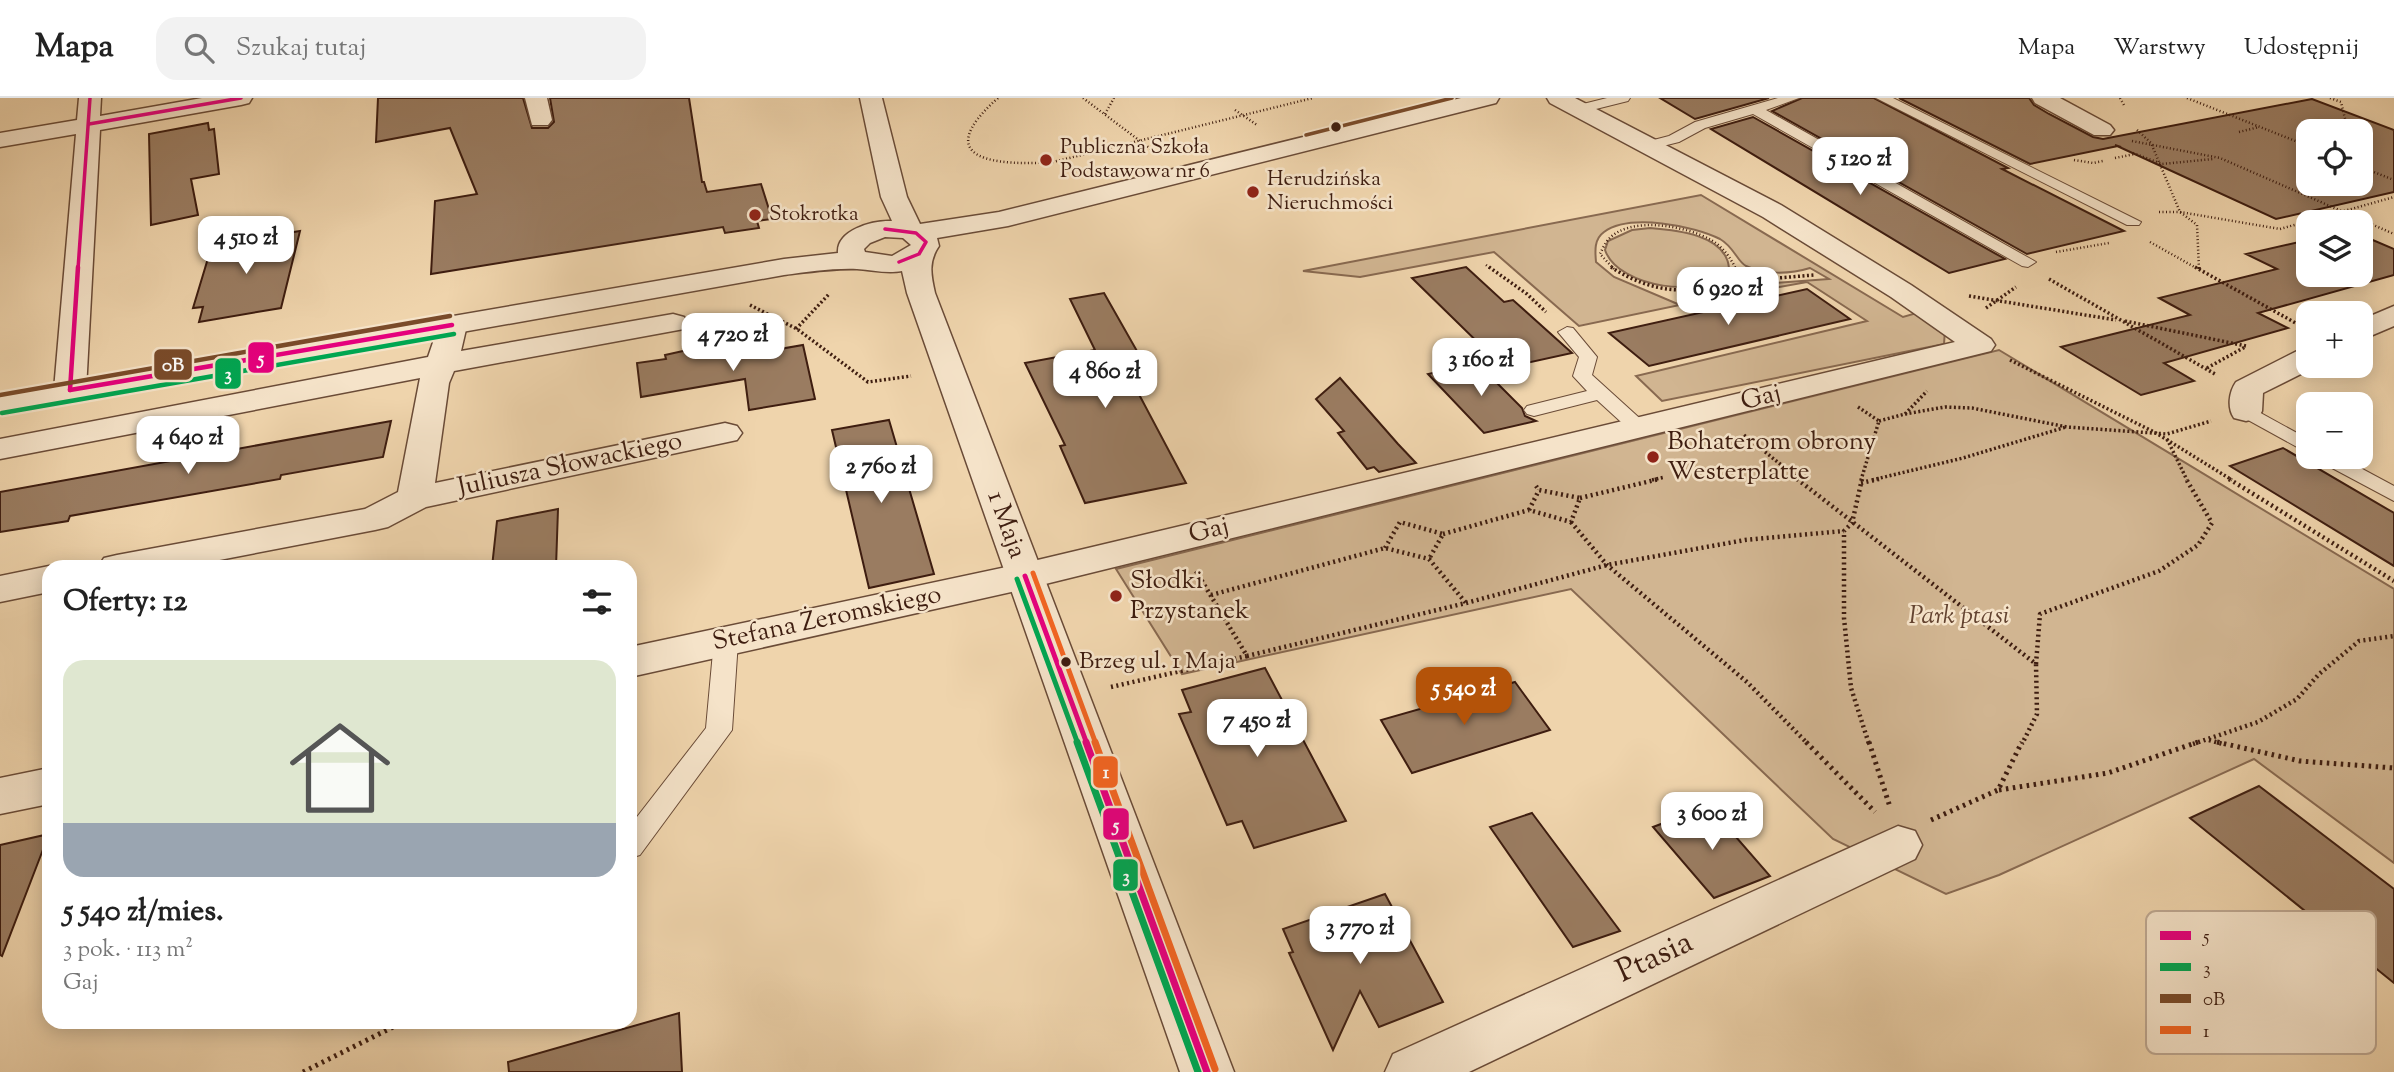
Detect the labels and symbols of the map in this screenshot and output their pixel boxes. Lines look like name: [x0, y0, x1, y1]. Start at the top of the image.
unlabelled marker: [1329, 120, 1343, 134]
place label: Publiczna Szkoła Podstawowa nr 6: [1060, 133, 1210, 187]
pin: 5 120 zł: [1788, 138, 1932, 197]
marker: Publiczna Szkoła Podstawowa nr 6: [1038, 152, 1054, 168]
place label: Herudzińska Nieruchmości: [1267, 165, 1393, 219]
marker: Herudzińska Nieruchmości: [1245, 184, 1261, 200]
place label: Stokrotka: [769, 200, 859, 230]
marker: Stokrotka: [747, 207, 763, 223]
pin: 4 510 zł: [174, 216, 318, 276]
pin: 6 920 zł: [1656, 268, 1800, 327]
pin: 4 720 zł: [661, 314, 805, 373]
pin: 3 160 zł: [1409, 338, 1553, 398]
line badge: 5: [247, 341, 275, 374]
text: 5: [256, 346, 265, 373]
line badge: 0B: [153, 348, 193, 381]
pin: 4 860 zł: [1033, 350, 1177, 410]
text: 0B: [162, 353, 184, 380]
line badge: 3: [214, 357, 242, 390]
text: 3: [224, 362, 232, 389]
street label: Gaj: [1737, 375, 1785, 421]
pin: 4 640 zł: [116, 416, 260, 476]
street label: Juliusza Słowackiego: [452, 423, 686, 507]
place label: Bohaterom obrony Westerplatte: [1667, 424, 1876, 491]
pin: 2 760 zł: [809, 446, 953, 505]
marker: Bohaterom obrony Westerplatte: [1645, 449, 1661, 465]
street label: 1 Maja: [977, 486, 1035, 564]
street label: Gaj: [1185, 508, 1233, 554]
place label: Słodki Przystanek: [1130, 563, 1249, 630]
street label: Stefana Żeromskiego: [709, 577, 945, 661]
marker: Słodki Przystanek: [1108, 588, 1124, 604]
park label: Park ptasi: [1909, 598, 2009, 635]
place label: Brzeg ul. 1 Maja: [1079, 645, 1236, 679]
marker: Brzeg ul. 1 Maja: [1059, 655, 1073, 669]
pin: 5 540 zł: [1392, 668, 1536, 727]
pin: 7 450 zł: [1185, 700, 1329, 759]
line badge: 1: [1092, 755, 1119, 789]
text: 1: [1103, 760, 1110, 787]
pin: 3 600 zł: [1640, 792, 1784, 852]
line badge: 5: [1102, 807, 1130, 841]
text: 5: [1111, 813, 1120, 840]
line badge: 3: [1112, 858, 1139, 892]
text: 3: [1122, 864, 1130, 891]
pin: 3 770 zł: [1288, 906, 1432, 966]
legend: [2146, 911, 2376, 1054]
street label: Ptasia: [1609, 920, 1701, 996]
text: 5: [2202, 924, 2210, 951]
text: 3: [2203, 956, 2211, 983]
text: 0B: [2203, 987, 2225, 1014]
text: 1: [2203, 1019, 2210, 1046]

